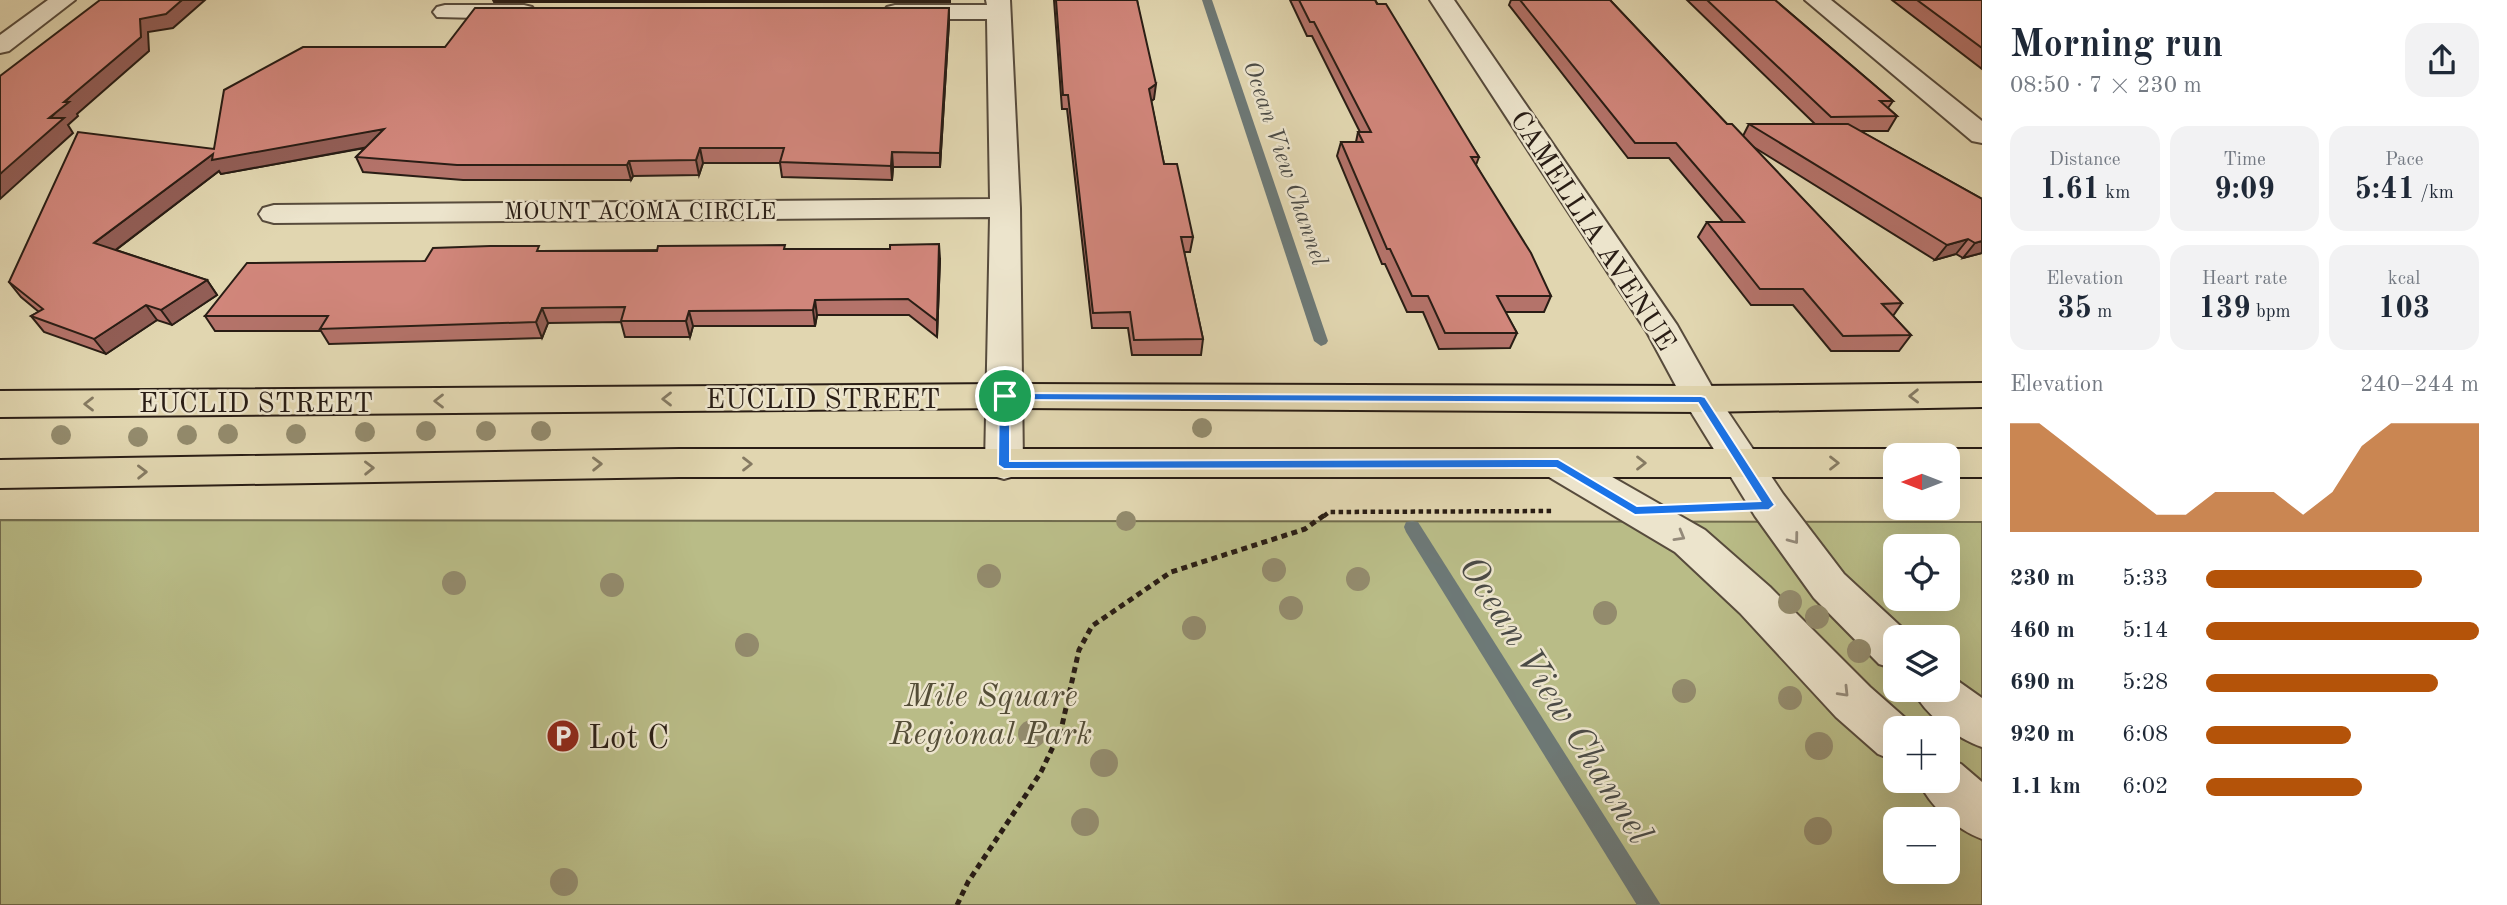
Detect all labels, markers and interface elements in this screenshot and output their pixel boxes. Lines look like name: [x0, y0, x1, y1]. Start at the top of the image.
button: share: [2405, 23, 2479, 97]
text: Morning run: [2010, 27, 2223, 65]
water label: Ocean View Channel: [1238, 58, 1330, 269]
text: 08:50 · 7 × 230 m: [2010, 74, 2202, 97]
street label: CAMELLIA AVENUE: [1504, 107, 1679, 357]
text: Distance: [2049, 151, 2121, 170]
text: Time: [2223, 151, 2266, 170]
text: Pace: [2385, 151, 2423, 170]
text: 1.61: [2039, 175, 2100, 205]
text: 9:09: [2214, 175, 2275, 205]
text: 5:41: [2354, 175, 2415, 205]
text: km: [2100, 184, 2130, 203]
text: /km: [2415, 184, 2454, 203]
street label: MOUNT ACOMA CIRCLE: [504, 201, 776, 224]
text: Elevation: [2046, 270, 2123, 289]
text: Heart rate: [2202, 270, 2287, 289]
text: kcal: [2388, 270, 2421, 289]
text: 35: [2057, 294, 2092, 324]
text: 139: [2198, 294, 2251, 324]
text: 103: [2378, 294, 2430, 324]
text: m: [2092, 303, 2112, 322]
text: bpm: [2251, 303, 2291, 322]
pin: [975, 366, 1035, 426]
text: Elevation: [2010, 373, 2104, 396]
text: 240–244 m: [2360, 373, 2479, 396]
icon: arrive: [986, 377, 1024, 415]
street label: EUCLID STREET: [706, 387, 940, 415]
one-way arrow: [1908, 388, 1919, 404]
street label: EUCLID STREET: [139, 391, 373, 419]
one-way arrow: [661, 391, 672, 407]
one-way arrow: [434, 393, 444, 409]
one-way arrow: [84, 396, 94, 412]
north arrow: [1883, 443, 1960, 520]
map controls: [1883, 443, 1960, 884]
one-way arrow: [1637, 455, 1647, 471]
one-way arrow: [1829, 455, 1840, 471]
one-way arrow: [742, 456, 753, 471]
one-way arrow: [591, 457, 602, 472]
one-way arrow: [364, 460, 375, 476]
one-way arrow: [136, 464, 147, 479]
one-way arrow: [1673, 527, 1686, 540]
one-way arrow: [1786, 531, 1799, 544]
button: locate: [1883, 534, 1960, 611]
water label: Ocean View Channel: [1451, 551, 1658, 851]
text: 230 m: [2010, 567, 2075, 590]
text: 5:33: [2122, 567, 2168, 590]
text: 460 m: [2010, 619, 2075, 642]
text: 5:14: [2122, 619, 2168, 642]
button: layers: [1883, 625, 1960, 702]
text: 690 m: [2010, 671, 2075, 694]
text: 5:28: [2122, 671, 2168, 694]
park label: Mile Square Regional Park: [889, 681, 1092, 752]
one-way arrow: [1836, 684, 1849, 697]
button: +: [1883, 716, 1960, 793]
parking icon: Lot C: [544, 717, 582, 755]
place label: Lot C: [588, 723, 669, 756]
text: 920 m: [2010, 723, 2075, 746]
text: 6:08: [2122, 723, 2168, 746]
text: 1.1 km: [2010, 775, 2081, 798]
text: 6:02: [2122, 775, 2168, 798]
button: −: [1883, 807, 1960, 884]

